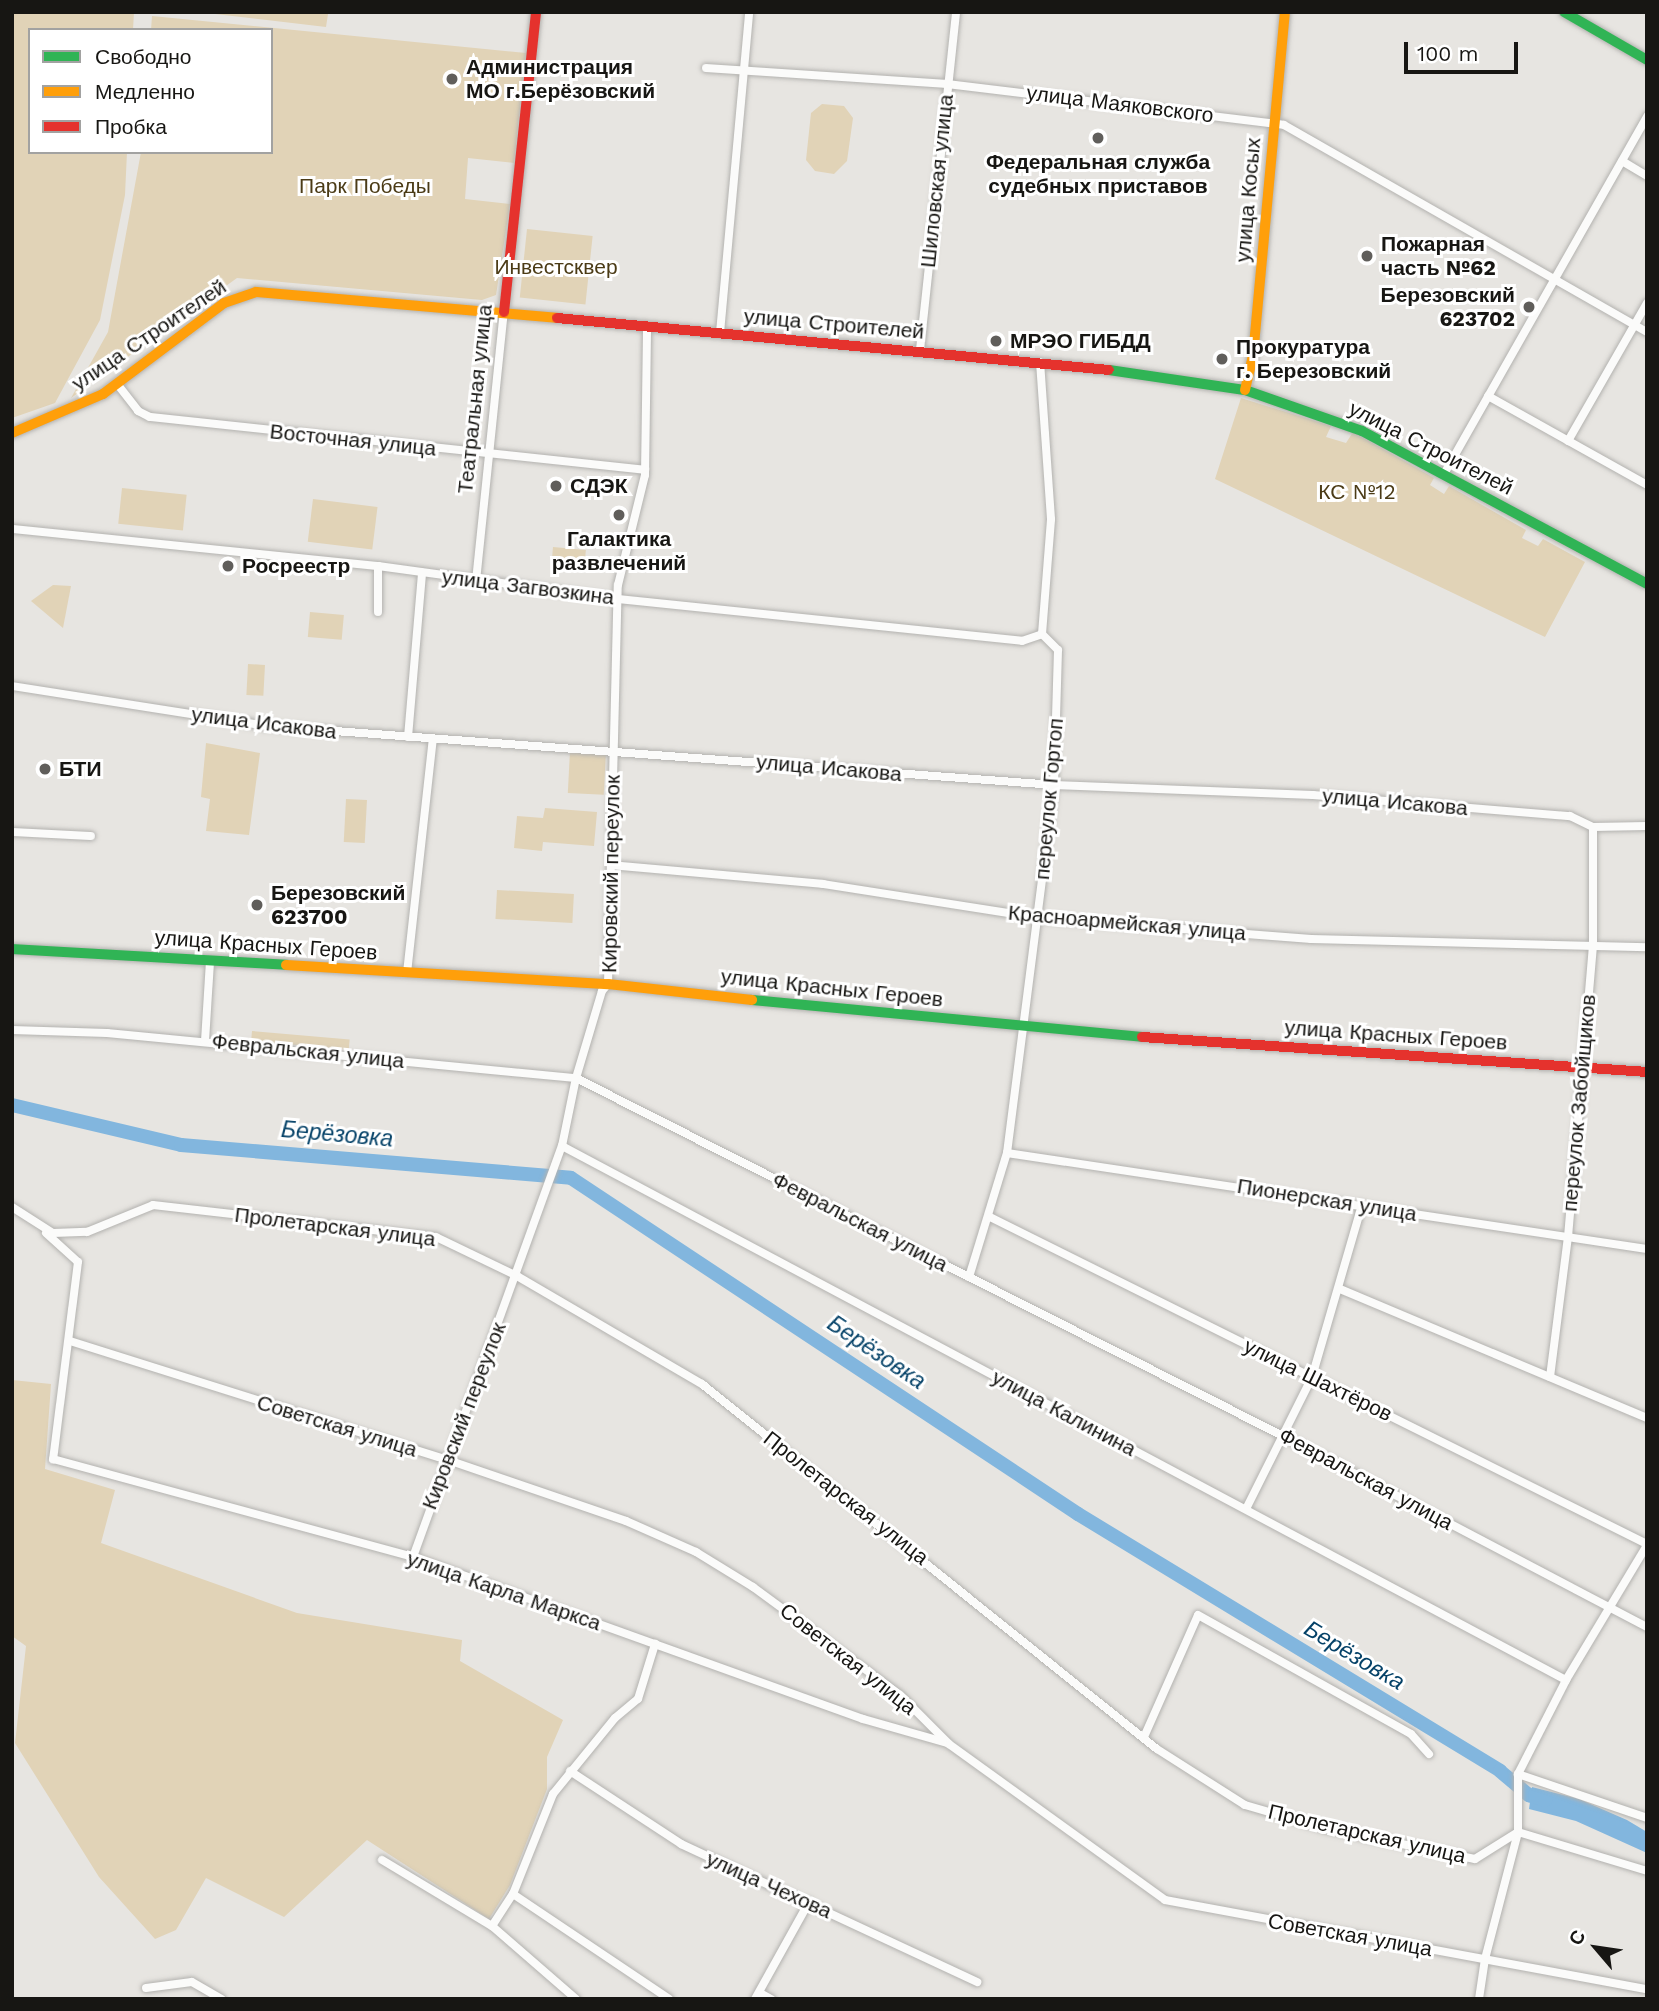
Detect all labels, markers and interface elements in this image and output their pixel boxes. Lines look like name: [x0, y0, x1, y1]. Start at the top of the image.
legend: [28, 28, 273, 154]
scale bar: [1407, 28, 1521, 72]
text: 100 m: [1417, 41, 1479, 66]
text: Свободно: [95, 44, 192, 69]
place label: Администрация МО г.Берёзовский: [466, 54, 655, 104]
marker: Администрация МО г.Берёзовский: [444, 71, 460, 87]
text: Медленно: [95, 79, 195, 104]
street label: улица Маяковского: [1025, 80, 1215, 128]
street label: Шиловская улица: [915, 93, 959, 269]
text: Пробка: [95, 114, 167, 139]
marker: Федеральная служба судебных приставов: [1090, 130, 1106, 146]
street label: улица Косых: [1230, 137, 1266, 263]
place label: Федеральная служба судебных приставов: [986, 149, 1210, 199]
park label: Парк Победы: [299, 173, 431, 199]
place label: Пожарная часть №62: [1381, 231, 1496, 281]
marker: Пожарная часть №62: [1359, 248, 1375, 264]
park label: Инвестсквер: [494, 254, 618, 280]
street label: улица Строителей: [67, 274, 231, 396]
place label: Березовский 623702: [1381, 282, 1515, 332]
marker: Березовский 623702: [1521, 299, 1537, 315]
street label: Театральная улица: [453, 303, 497, 495]
street label: улица Строителей: [743, 304, 925, 344]
place label: МРЭО ГИБДД: [1010, 328, 1151, 354]
marker: МРЭО ГИБДД: [988, 333, 1004, 349]
place label: Прокуратура г. Березовский: [1236, 334, 1391, 384]
marker: Прокуратура г. Березовский: [1214, 351, 1230, 367]
street label: улица Строителей: [1345, 396, 1517, 500]
street label: Восточная улица: [269, 419, 437, 461]
place label: СДЭК: [570, 473, 628, 499]
marker: СДЭК: [548, 478, 564, 494]
park label: КС №12: [1318, 479, 1396, 505]
marker: Галактика развлечений: [611, 507, 627, 523]
place label: Галактика развлечений: [552, 526, 686, 576]
place label: Росреестр: [242, 553, 350, 579]
marker: Росреестр: [220, 558, 236, 574]
street label: улица Загвозкина: [441, 564, 615, 610]
street label: улица Исакова: [190, 702, 338, 744]
street label: переулок Гортоп: [1029, 717, 1069, 881]
street label: улица Исакова: [755, 749, 903, 787]
place label: БТИ: [59, 756, 101, 782]
marker: БТИ: [37, 761, 53, 777]
street label: Кировский переулок: [597, 775, 625, 973]
street label: улица Исакова: [1321, 783, 1469, 821]
place label: Березовский 623700: [271, 880, 405, 930]
marker: Березовский 623700: [249, 897, 265, 913]
street label: Красноармейская улица: [1007, 900, 1247, 946]
street label: улица Красных Героев: [154, 925, 378, 965]
street label: улица Красных Героев: [720, 964, 944, 1012]
street label: переулок Забойщиков: [1557, 993, 1601, 1213]
street label: улица Красных Героев: [1284, 1015, 1508, 1055]
street label: Февральская улица: [210, 1028, 406, 1074]
water label: Берёзовка: [280, 1116, 394, 1154]
street label: Февральская улица: [768, 1167, 952, 1277]
street label: Пионерская улица: [1235, 1173, 1419, 1227]
street label: Пролетарская улица: [233, 1202, 437, 1252]
water label: Берёзовка: [822, 1310, 930, 1396]
street label: Кировский переулок: [417, 1319, 511, 1513]
street label: улица Шахтёров: [1240, 1333, 1396, 1427]
street label: улица Калинина: [988, 1364, 1140, 1462]
street label: Советская улица: [254, 1390, 420, 1462]
street label: Февральская улица: [1275, 1422, 1457, 1536]
street label: Пролетарская улица: [759, 1426, 933, 1570]
street label: улица Карла Маркса: [404, 1546, 604, 1636]
street label: Советская улица: [775, 1598, 921, 1720]
water label: Берёзовка: [1299, 1615, 1409, 1697]
street label: Пролетарская улица: [1266, 1799, 1468, 1869]
street label: улица Чехова: [702, 1846, 836, 1924]
street label: Советская улица: [1266, 1908, 1434, 1962]
north arrow: [1561, 1913, 1631, 1983]
text: С: [1564, 1926, 1591, 1949]

